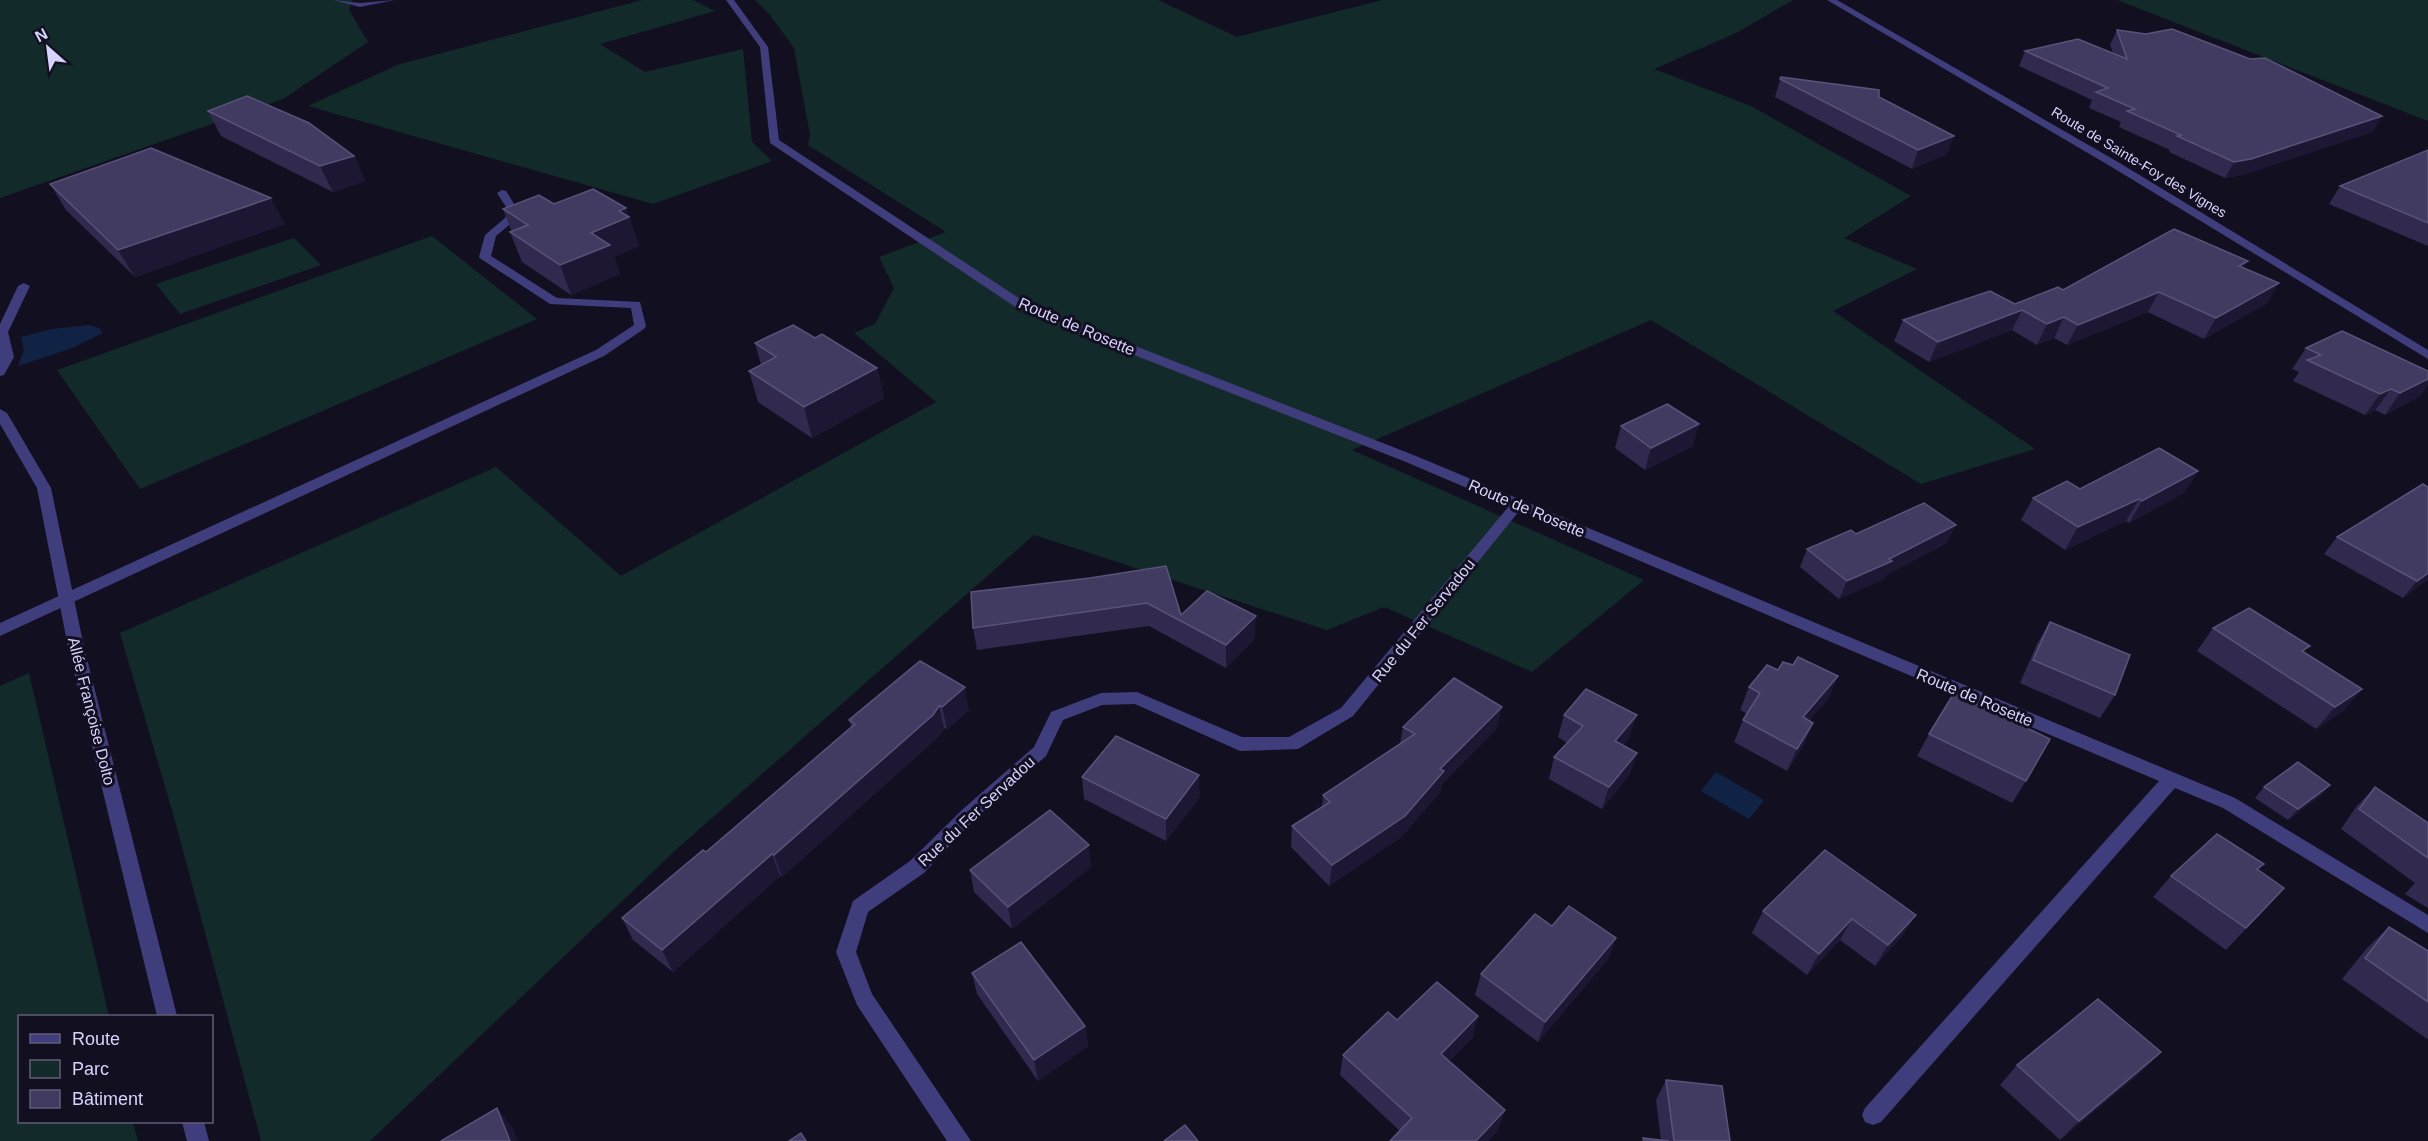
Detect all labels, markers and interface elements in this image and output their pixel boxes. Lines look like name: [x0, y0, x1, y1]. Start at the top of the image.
north arrow: [18, 18, 78, 78]
text: N: [32, 25, 50, 45]
street label: Route de Sainte-Foy des Vignes: [2049, 103, 2229, 221]
street label: Route de Rosette: [1016, 294, 1138, 359]
street label: Route de Rosette: [1466, 476, 1588, 541]
street label: Rue du Fer Servadou: [1369, 556, 1478, 685]
street label: Allée Françoise Dolto: [65, 635, 118, 787]
street label: Route de Rosette: [1914, 665, 2036, 730]
street label: Rue du Fer Servadou: [915, 753, 1038, 870]
legend: [18, 1015, 213, 1123]
text: Route: [72, 1029, 120, 1049]
text: Parc: [72, 1059, 109, 1079]
text: Bâtiment: [72, 1089, 143, 1109]

